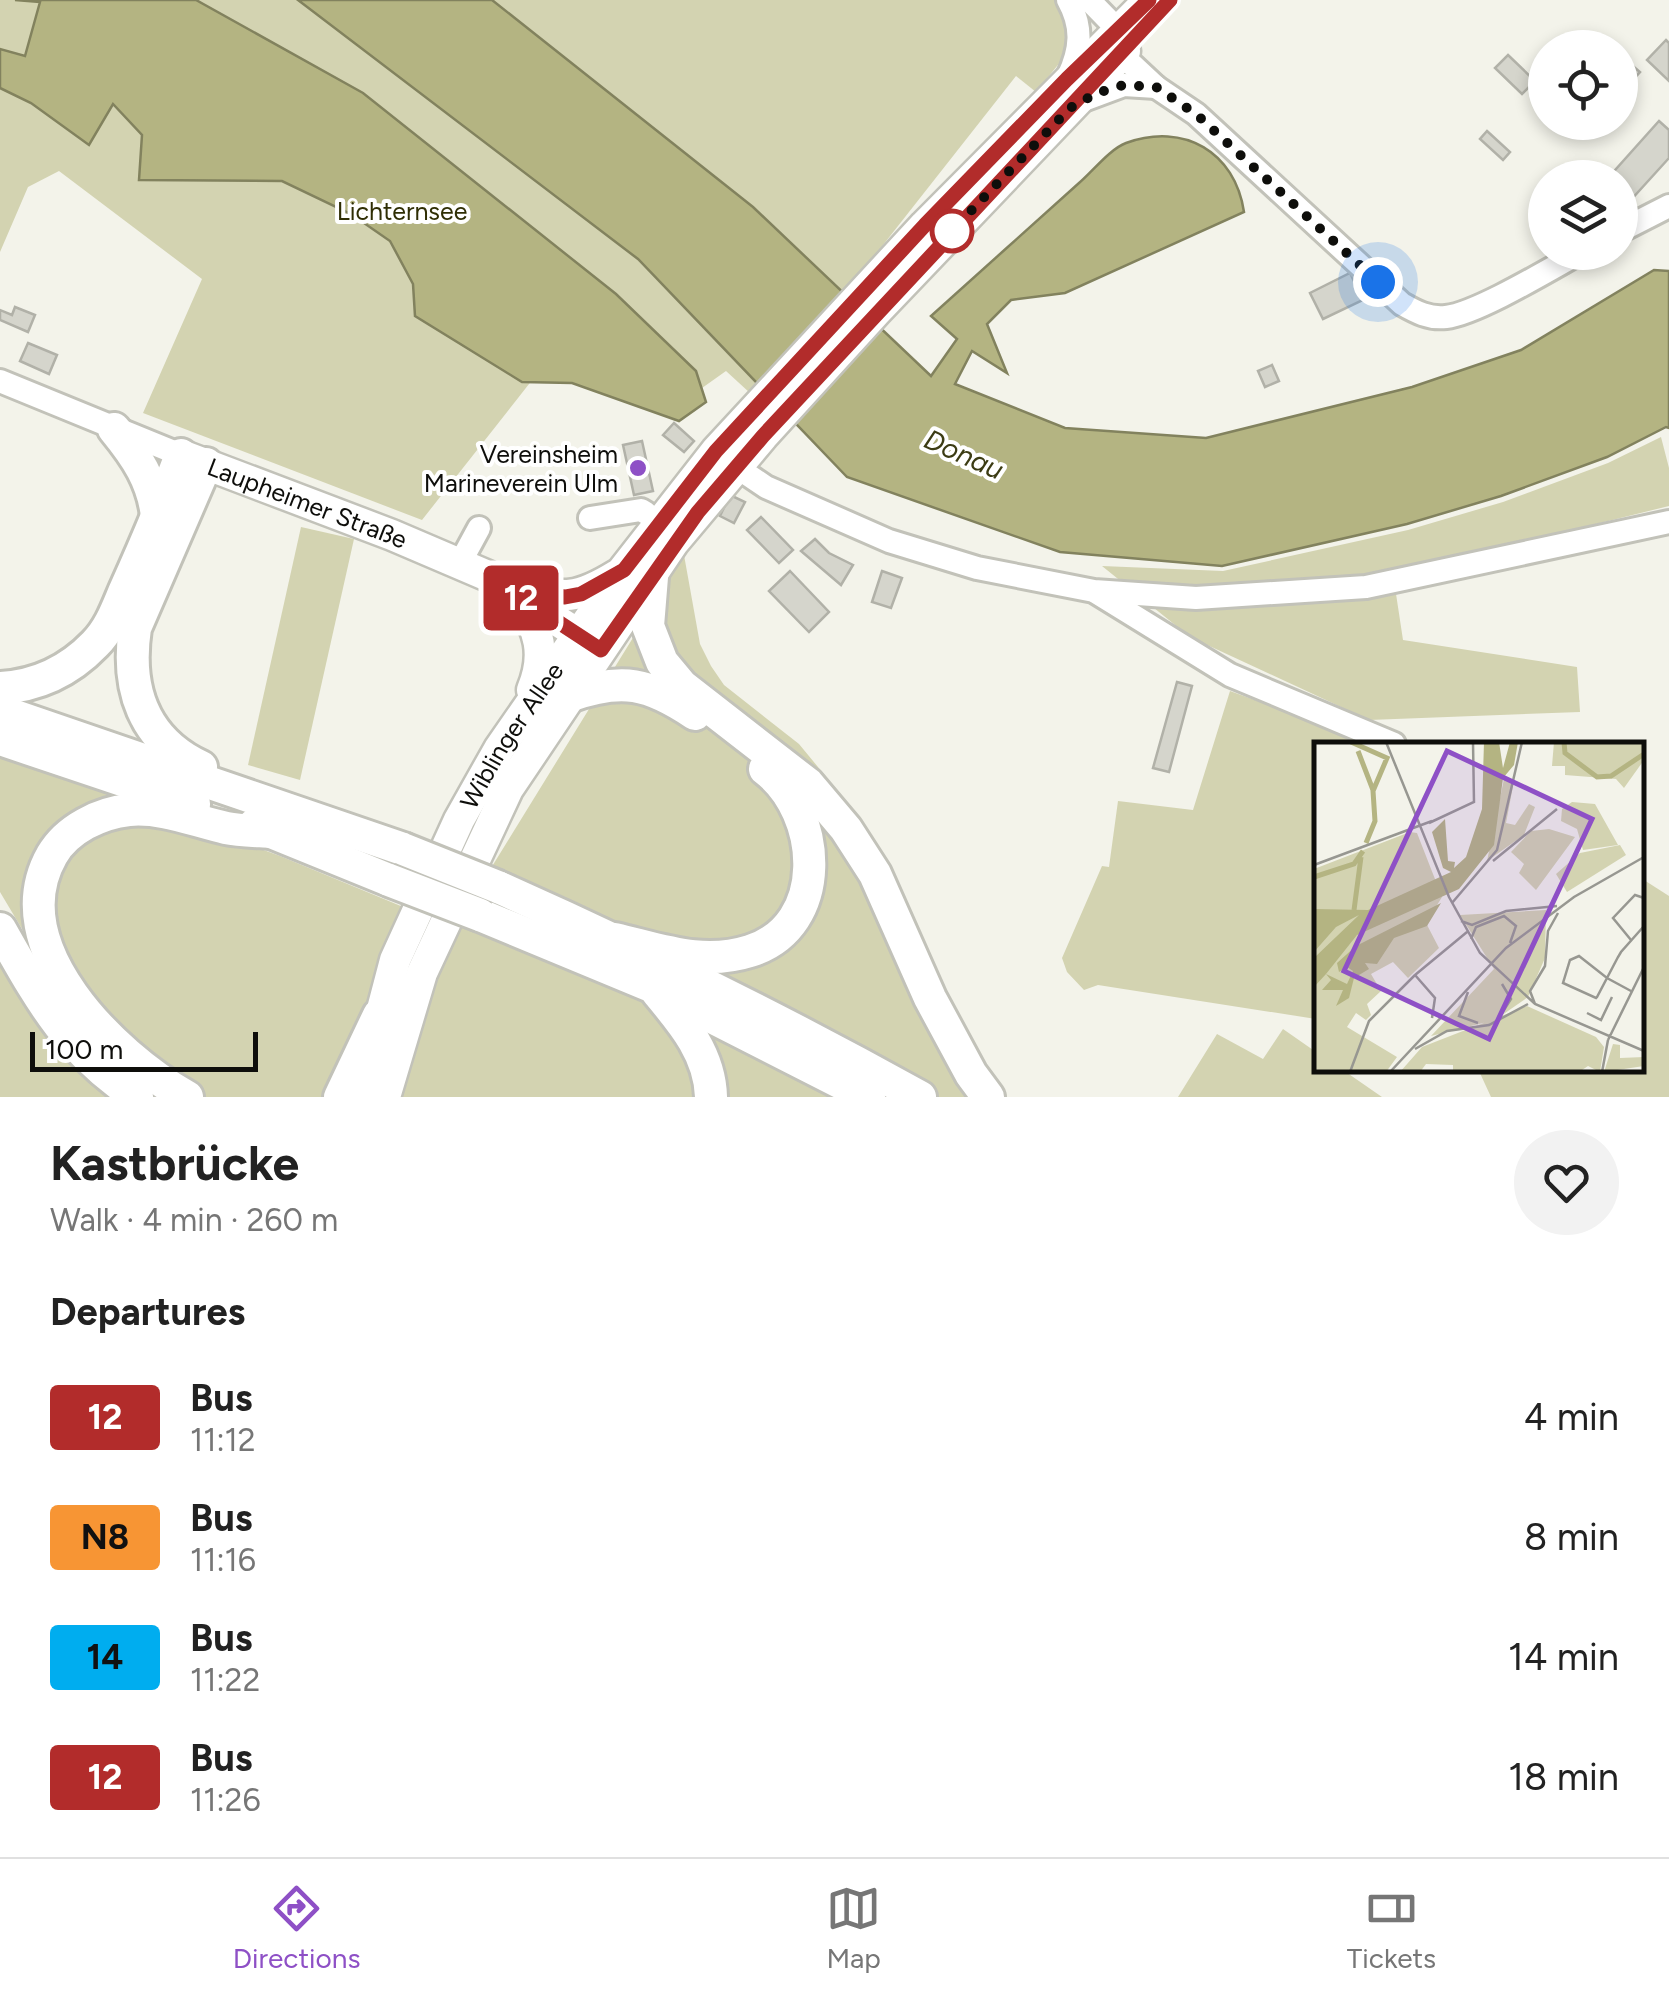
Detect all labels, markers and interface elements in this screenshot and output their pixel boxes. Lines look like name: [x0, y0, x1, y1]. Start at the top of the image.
map controls: [1528, 30, 1638, 270]
button: locate: [1528, 30, 1638, 140]
button: layers: [1528, 160, 1638, 270]
park label: Lichternsee: [337, 196, 467, 226]
unlabelled marker: [931, 210, 973, 252]
your location: [1353, 257, 1403, 307]
water label: Donau: [919, 422, 1009, 486]
place label: Vereinsheim Marineverein Ulm: [424, 439, 618, 498]
street label: Laupheimer Straße: [203, 451, 412, 555]
marker: Vereinsheim Marineverein Ulm: [627, 457, 649, 479]
line badge: 12: [476, 566, 566, 630]
text: 12: [503, 577, 539, 619]
street label: Wiblinger Allee: [453, 657, 569, 814]
inset map: [1314, 742, 1644, 1072]
scale bar: [30, 1027, 258, 1072]
text: 100 m: [45, 1032, 123, 1066]
button: heart: [1514, 1130, 1619, 1235]
text: Kastbrücke: [50, 1134, 299, 1192]
text: Walk · 4 min · 260 m: [50, 1201, 338, 1239]
text: Departures: [50, 1289, 245, 1335]
text: Bus: [190, 1375, 253, 1421]
text: 4 min: [1524, 1394, 1619, 1440]
text: 12: [87, 1396, 123, 1438]
text: 11:12: [190, 1421, 256, 1459]
text: Bus: [190, 1495, 253, 1541]
text: 8 min: [1524, 1514, 1619, 1560]
text: N8: [81, 1516, 129, 1558]
text: 11:16: [190, 1541, 256, 1579]
text: Bus: [190, 1615, 253, 1661]
text: 14 min: [1508, 1634, 1619, 1680]
text: 14: [87, 1636, 123, 1678]
text: 11:22: [190, 1661, 260, 1699]
text: Bus: [190, 1735, 253, 1781]
text: 18 min: [1508, 1754, 1619, 1800]
text: 12: [87, 1756, 123, 1798]
text: 11:26: [190, 1781, 261, 1819]
tab: Directions: [233, 1881, 360, 1975]
tab: Map: [826, 1881, 881, 1975]
tab: Tickets: [1347, 1881, 1436, 1975]

